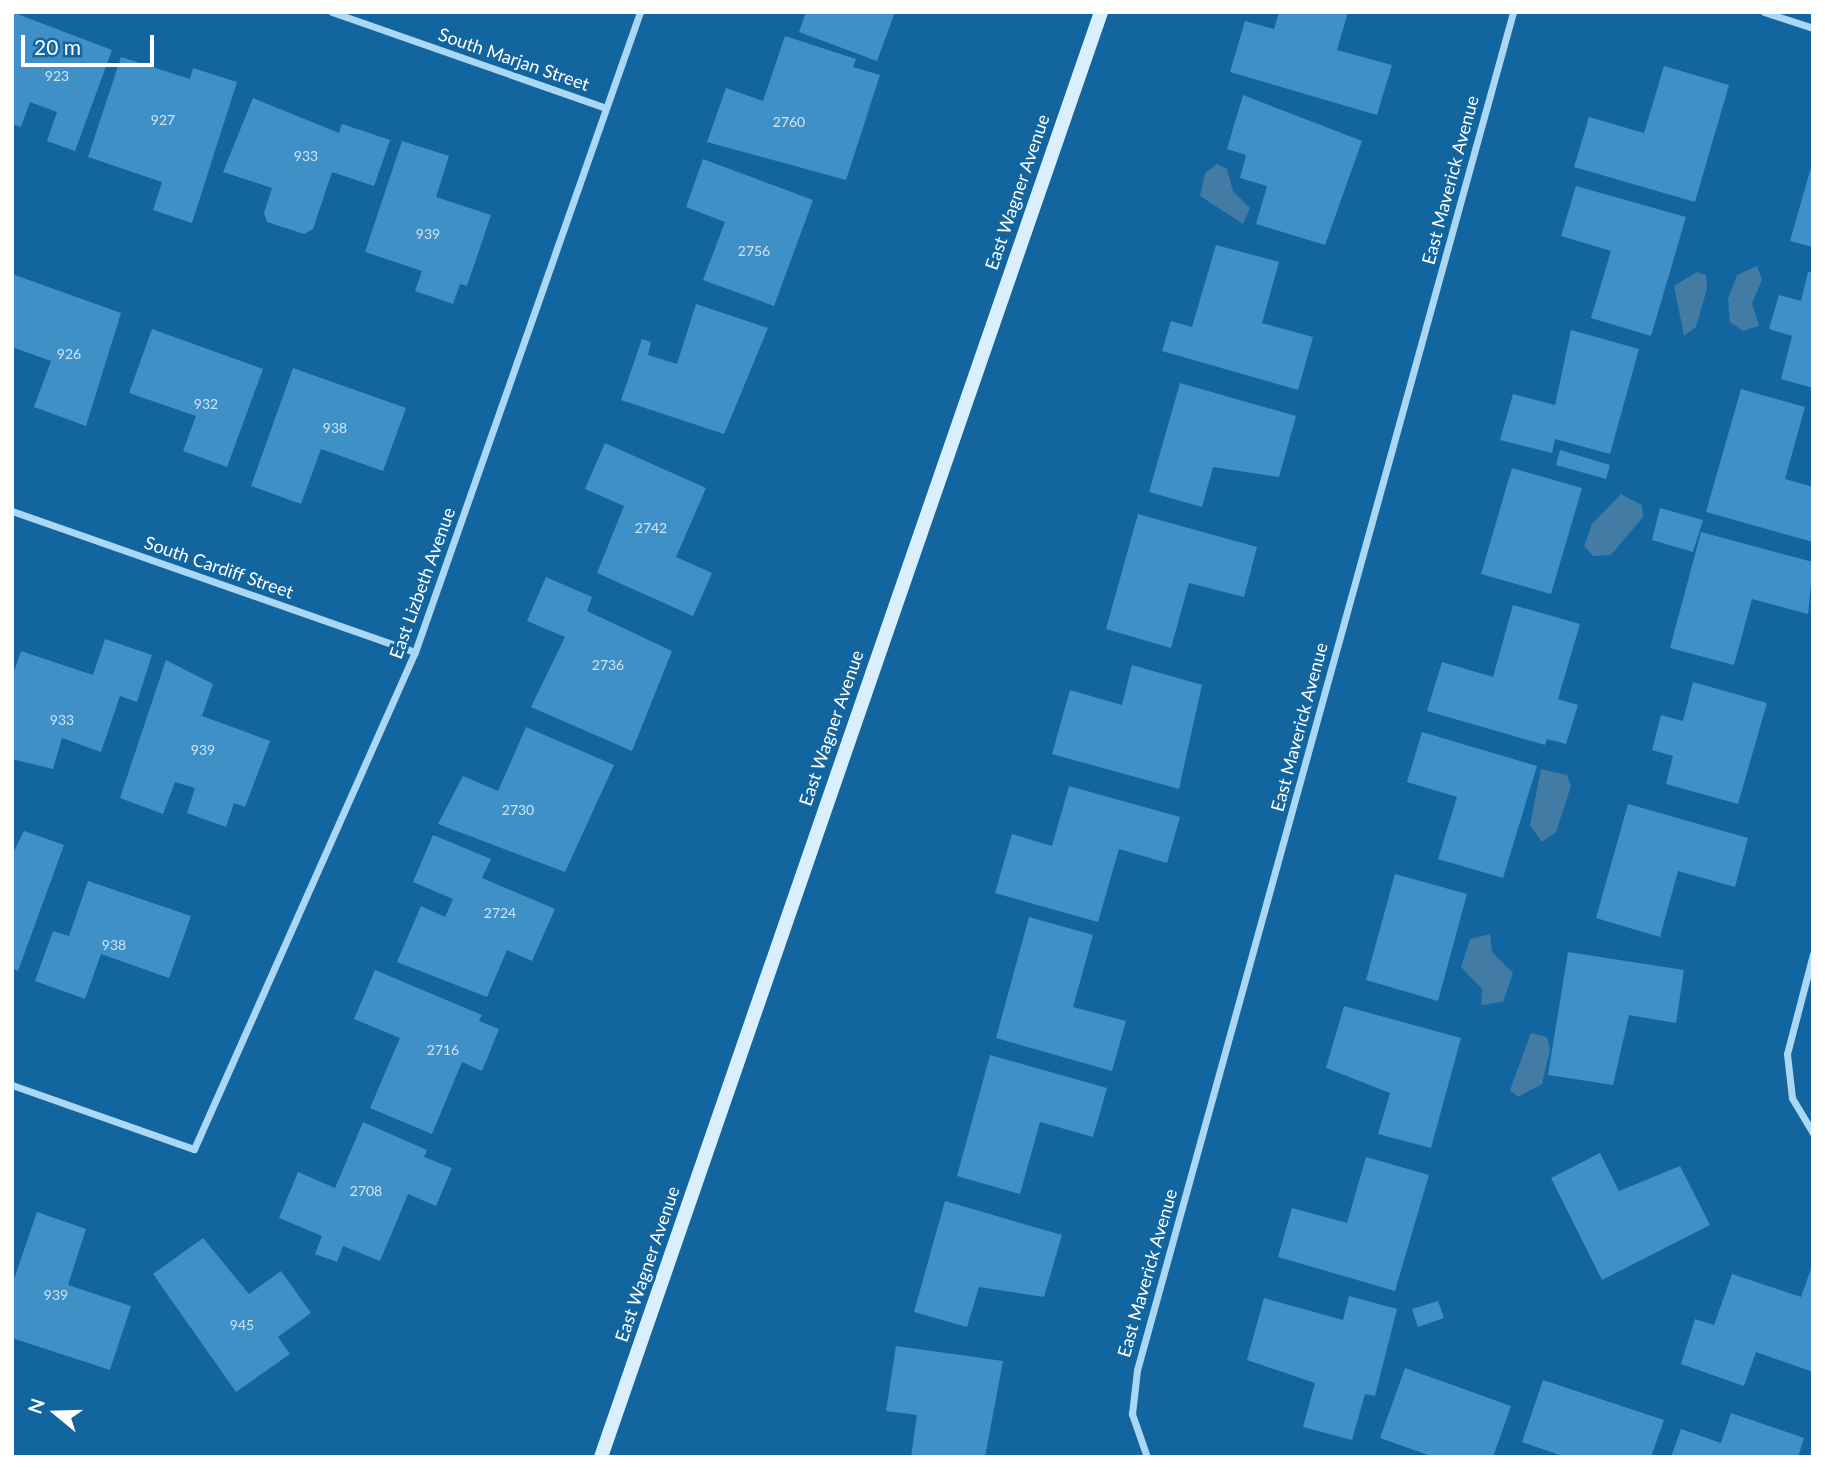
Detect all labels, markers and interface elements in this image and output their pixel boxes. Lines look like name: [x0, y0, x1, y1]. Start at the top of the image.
scale bar: [24, 21, 158, 65]
street label: South Marjan Street: [436, 23, 592, 95]
text: 20 m: [34, 34, 81, 59]
house number: 923: [45, 68, 69, 84]
street label: East Maverick Avenue: [1417, 93, 1483, 267]
street label: East Wagner Avenue: [980, 111, 1054, 273]
house number: 927: [151, 112, 175, 128]
house number: 2760: [773, 114, 805, 130]
house number: 933: [294, 148, 318, 164]
house number: 939: [416, 226, 440, 242]
house number: 2756: [738, 243, 770, 259]
house number: 926: [57, 346, 81, 362]
house number: 932: [194, 396, 218, 412]
house number: 938: [323, 420, 347, 436]
street label: East Lizbeth Avenue: [384, 504, 460, 662]
house number: 2742: [635, 520, 667, 536]
street label: South Cardiff Street: [141, 531, 297, 603]
street label: East Maverick Avenue: [1266, 640, 1332, 814]
street label: East Wagner Avenue: [794, 647, 868, 809]
house number: 2736: [592, 657, 624, 673]
house number: 933: [50, 712, 74, 728]
house number: 939: [191, 742, 215, 758]
house number: 2730: [502, 802, 534, 818]
house number: 2724: [484, 905, 516, 921]
house number: 938: [102, 937, 126, 953]
house number: 2716: [427, 1042, 459, 1058]
house number: 2708: [350, 1183, 382, 1199]
street label: East Wagner Avenue: [610, 1183, 684, 1345]
street label: East Maverick Avenue: [1113, 1186, 1181, 1360]
house number: 939: [44, 1287, 68, 1303]
house number: 945: [230, 1317, 254, 1333]
north arrow: [21, 1378, 91, 1448]
text: N: [22, 1395, 49, 1417]

